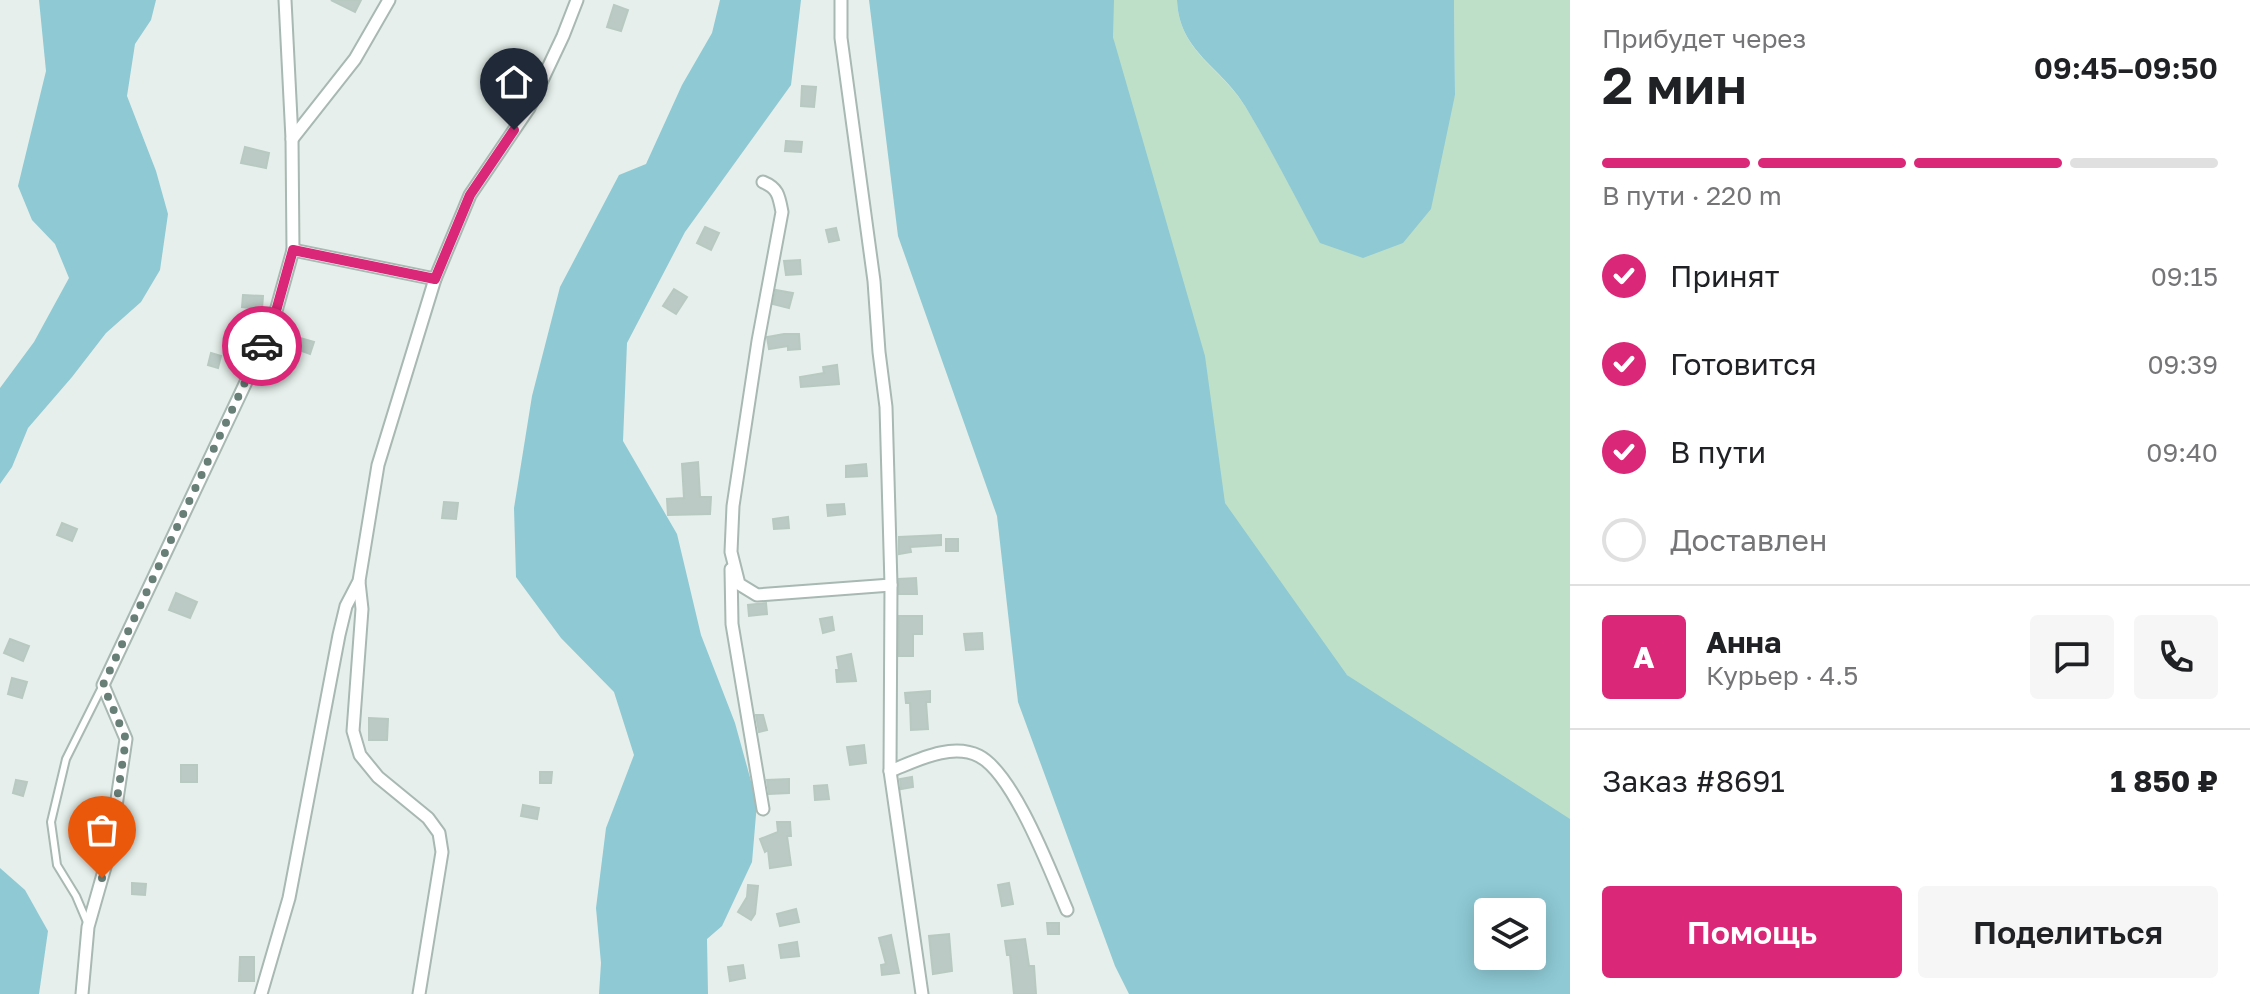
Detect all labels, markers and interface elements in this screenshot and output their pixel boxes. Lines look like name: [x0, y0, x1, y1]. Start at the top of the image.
text: Прибудет через: [1602, 23, 1806, 54]
pin: [480, 48, 548, 130]
text: 09:45–09:50: [2034, 50, 2218, 86]
text: 2 мин: [1602, 53, 1747, 115]
icon: home: [492, 60, 536, 104]
text: В пути · 220 m: [1602, 180, 1782, 211]
icon: check: [1602, 254, 1646, 298]
text: Принят: [1670, 258, 1779, 294]
text: 09:15: [2151, 261, 2218, 292]
courier: [222, 306, 302, 386]
icon: car: [240, 324, 284, 368]
icon: check: [1602, 342, 1646, 386]
text: Готовится: [1670, 346, 1817, 382]
text: 09:39: [2147, 349, 2218, 380]
icon: check: [1602, 430, 1646, 474]
text: В пути: [1670, 434, 1766, 470]
text: 09:40: [2146, 437, 2218, 468]
text: Доставлен: [1670, 522, 1827, 558]
button: chat: [2030, 615, 2114, 699]
button: phone: [2134, 615, 2218, 699]
text: Анна: [1706, 624, 1781, 660]
text: А: [1633, 639, 1655, 675]
text: Курьер · 4.5: [1706, 660, 1858, 691]
text: Заказ #8691: [1602, 763, 1785, 799]
text: 1 850 ₽: [2110, 763, 2218, 799]
pin: [68, 796, 136, 878]
icon: bag: [80, 808, 124, 852]
button: Помощь: [1602, 886, 1902, 978]
button: Поделиться: [1918, 886, 2218, 978]
map controls: [1474, 898, 1546, 970]
button: layers: [1474, 898, 1546, 970]

